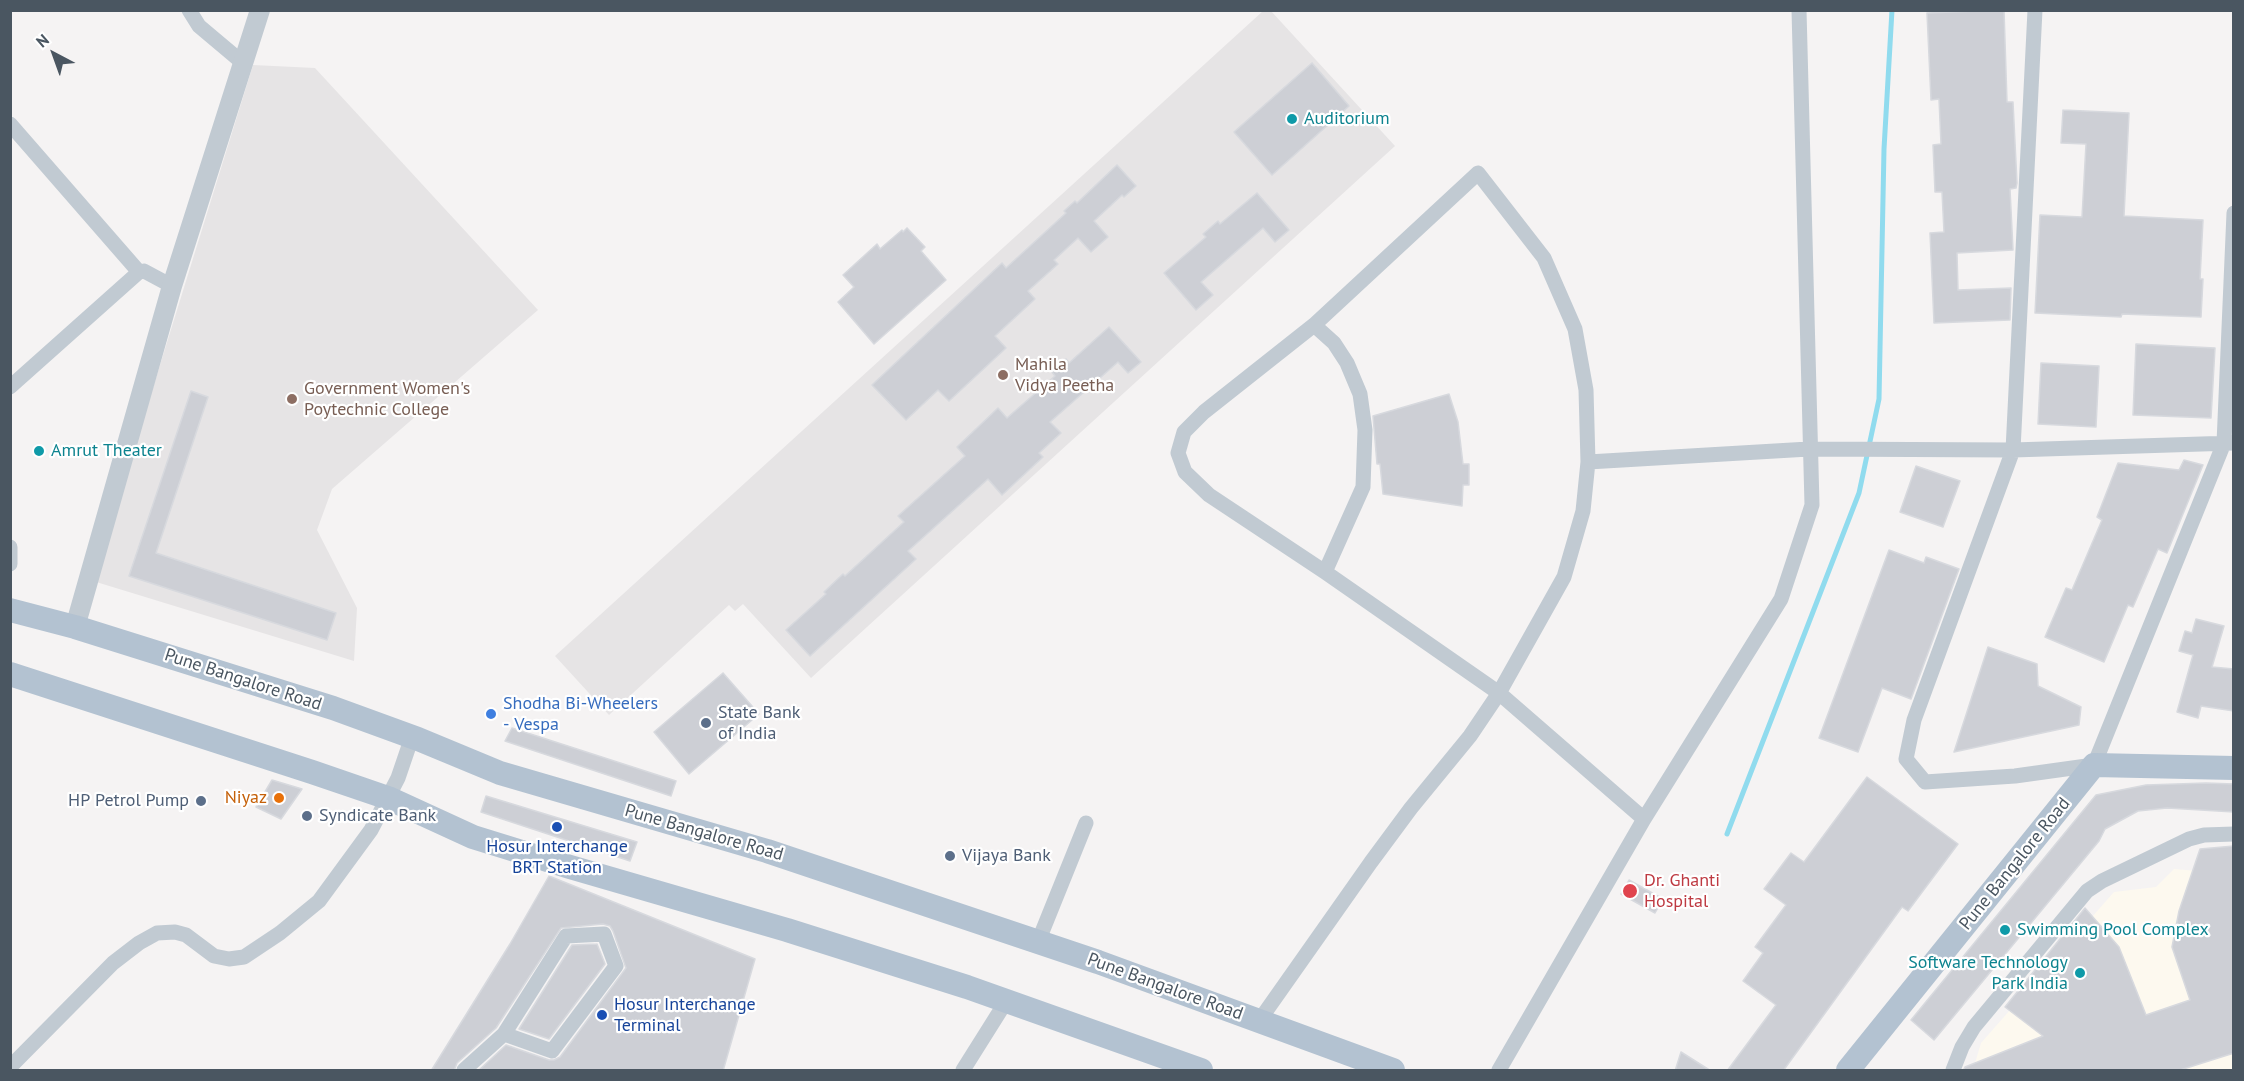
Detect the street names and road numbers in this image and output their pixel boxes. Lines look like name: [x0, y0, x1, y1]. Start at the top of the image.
street label: Pune Bangalore Road: [162, 644, 324, 716]
street label: Pune Bangalore Road: [1955, 794, 2075, 934]
street label: Pune Bangalore Road: [622, 800, 786, 866]
street label: Pune Bangalore Road: [1084, 949, 1246, 1025]

